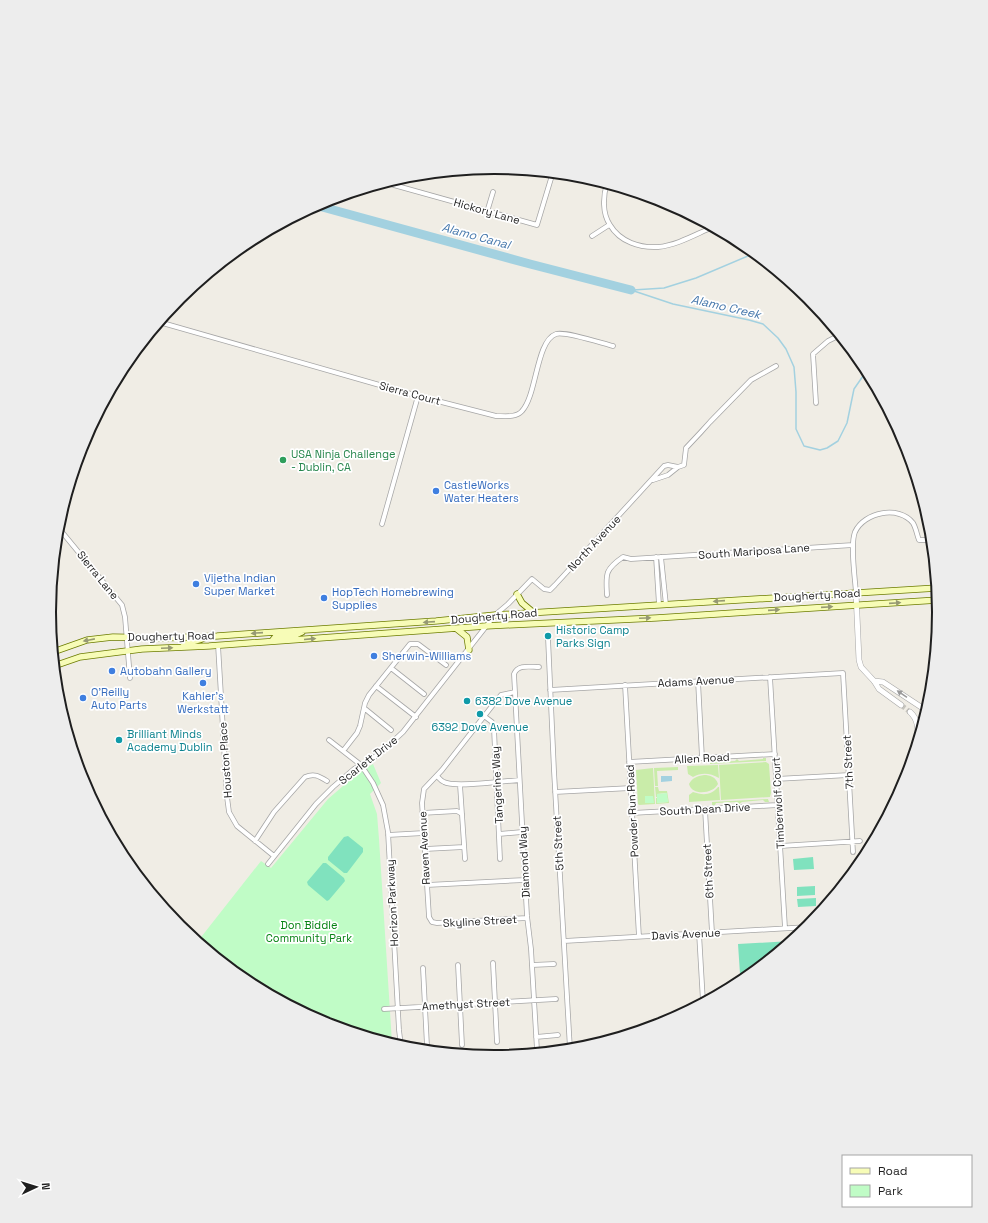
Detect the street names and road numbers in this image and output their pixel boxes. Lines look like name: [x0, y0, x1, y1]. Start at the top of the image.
street label: Hickory Lane: [452, 195, 522, 227]
street label: Sierra Court: [378, 378, 442, 408]
street label: North Avenue: [564, 512, 624, 574]
street label: South Mariposa Lane: [698, 540, 810, 562]
street label: Sierra Lane: [74, 548, 122, 602]
street label: Dougherty Road: [773, 586, 861, 604]
street label: Dougherty Road: [450, 605, 538, 627]
street label: Dougherty Road: [127, 628, 215, 644]
street label: Adams Avenue: [657, 672, 735, 690]
street label: Houston Place: [215, 721, 235, 799]
street label: Scarlett Drive: [336, 733, 400, 787]
street label: 7th Street: [840, 734, 856, 790]
street label: Tangerine Way: [488, 746, 506, 824]
street label: Allen Road: [674, 750, 730, 766]
street label: Timberwolf Court: [769, 757, 787, 849]
street label: Powder Run Road: [623, 764, 641, 858]
street label: South Dean Drive: [659, 800, 751, 818]
street label: Raven Avenue: [415, 811, 433, 885]
street label: 5th Street: [550, 815, 566, 871]
street label: Diamond Way: [515, 826, 533, 898]
street label: 6th Street: [700, 843, 716, 899]
street label: Horizon Parkway: [383, 859, 401, 947]
street label: Skyline Street: [442, 912, 518, 930]
street label: Davis Avenue: [651, 925, 721, 943]
street label: Amethyst Street: [422, 995, 510, 1013]

